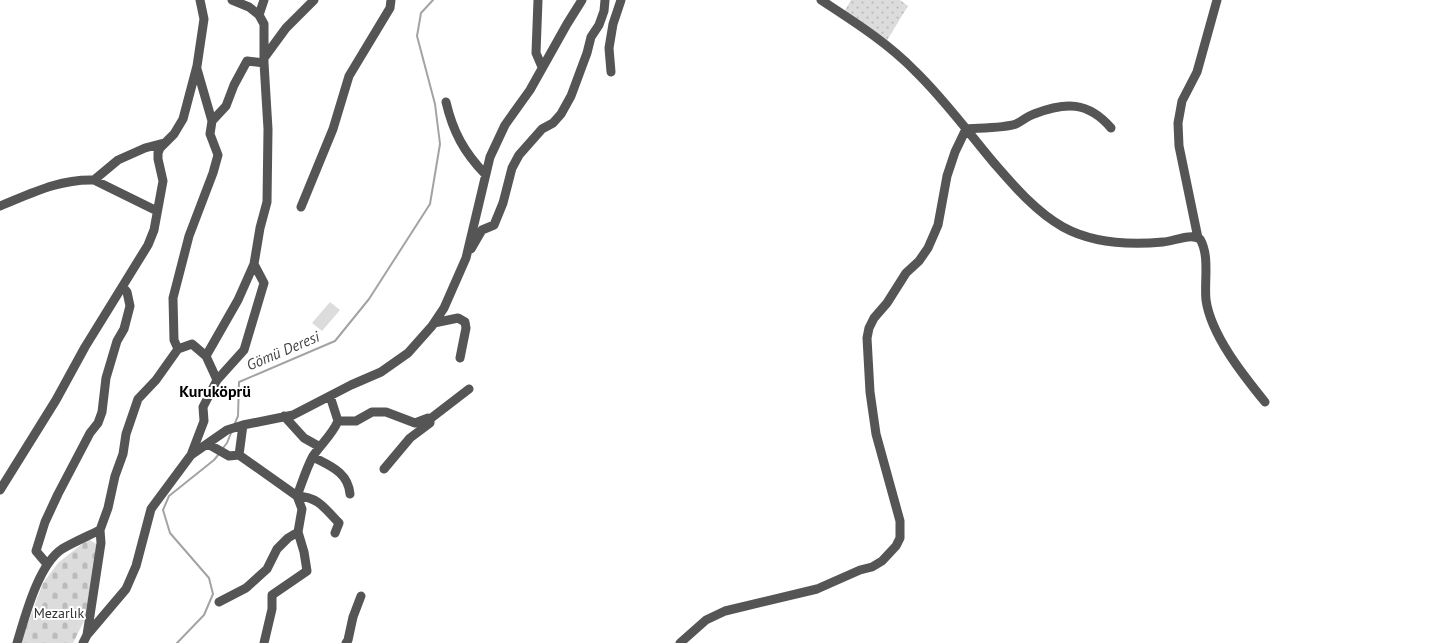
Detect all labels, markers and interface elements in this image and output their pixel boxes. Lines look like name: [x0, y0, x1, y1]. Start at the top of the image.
water label: Gömü Deresi: [244, 326, 323, 374]
district label: Kuruköprü: [179, 381, 251, 401]
park label: Mezarlık: [34, 604, 85, 622]

